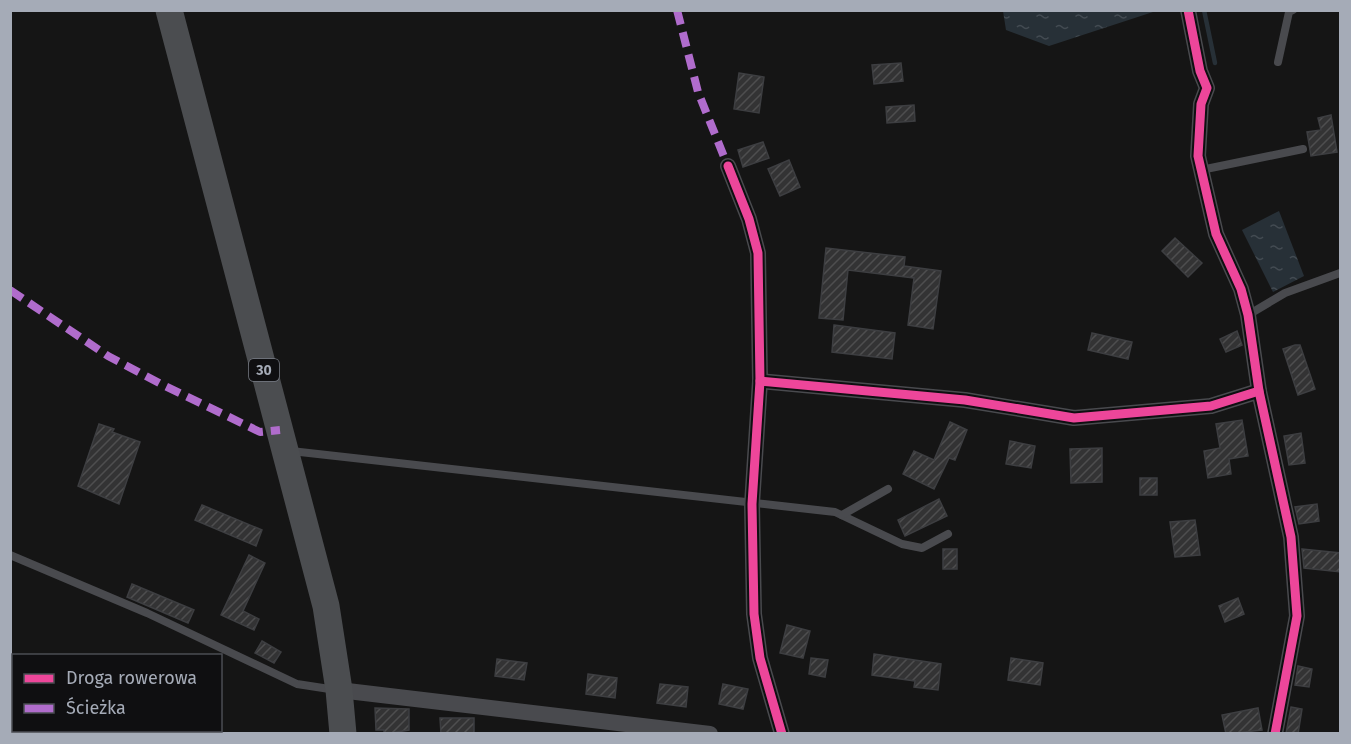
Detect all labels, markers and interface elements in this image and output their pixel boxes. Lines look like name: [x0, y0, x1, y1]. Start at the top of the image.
road number: 30: [249, 359, 279, 381]
legend: [12, 654, 222, 732]
text: Droga rowerowa: [66, 667, 197, 689]
text: Ścieżka: [66, 697, 126, 719]

